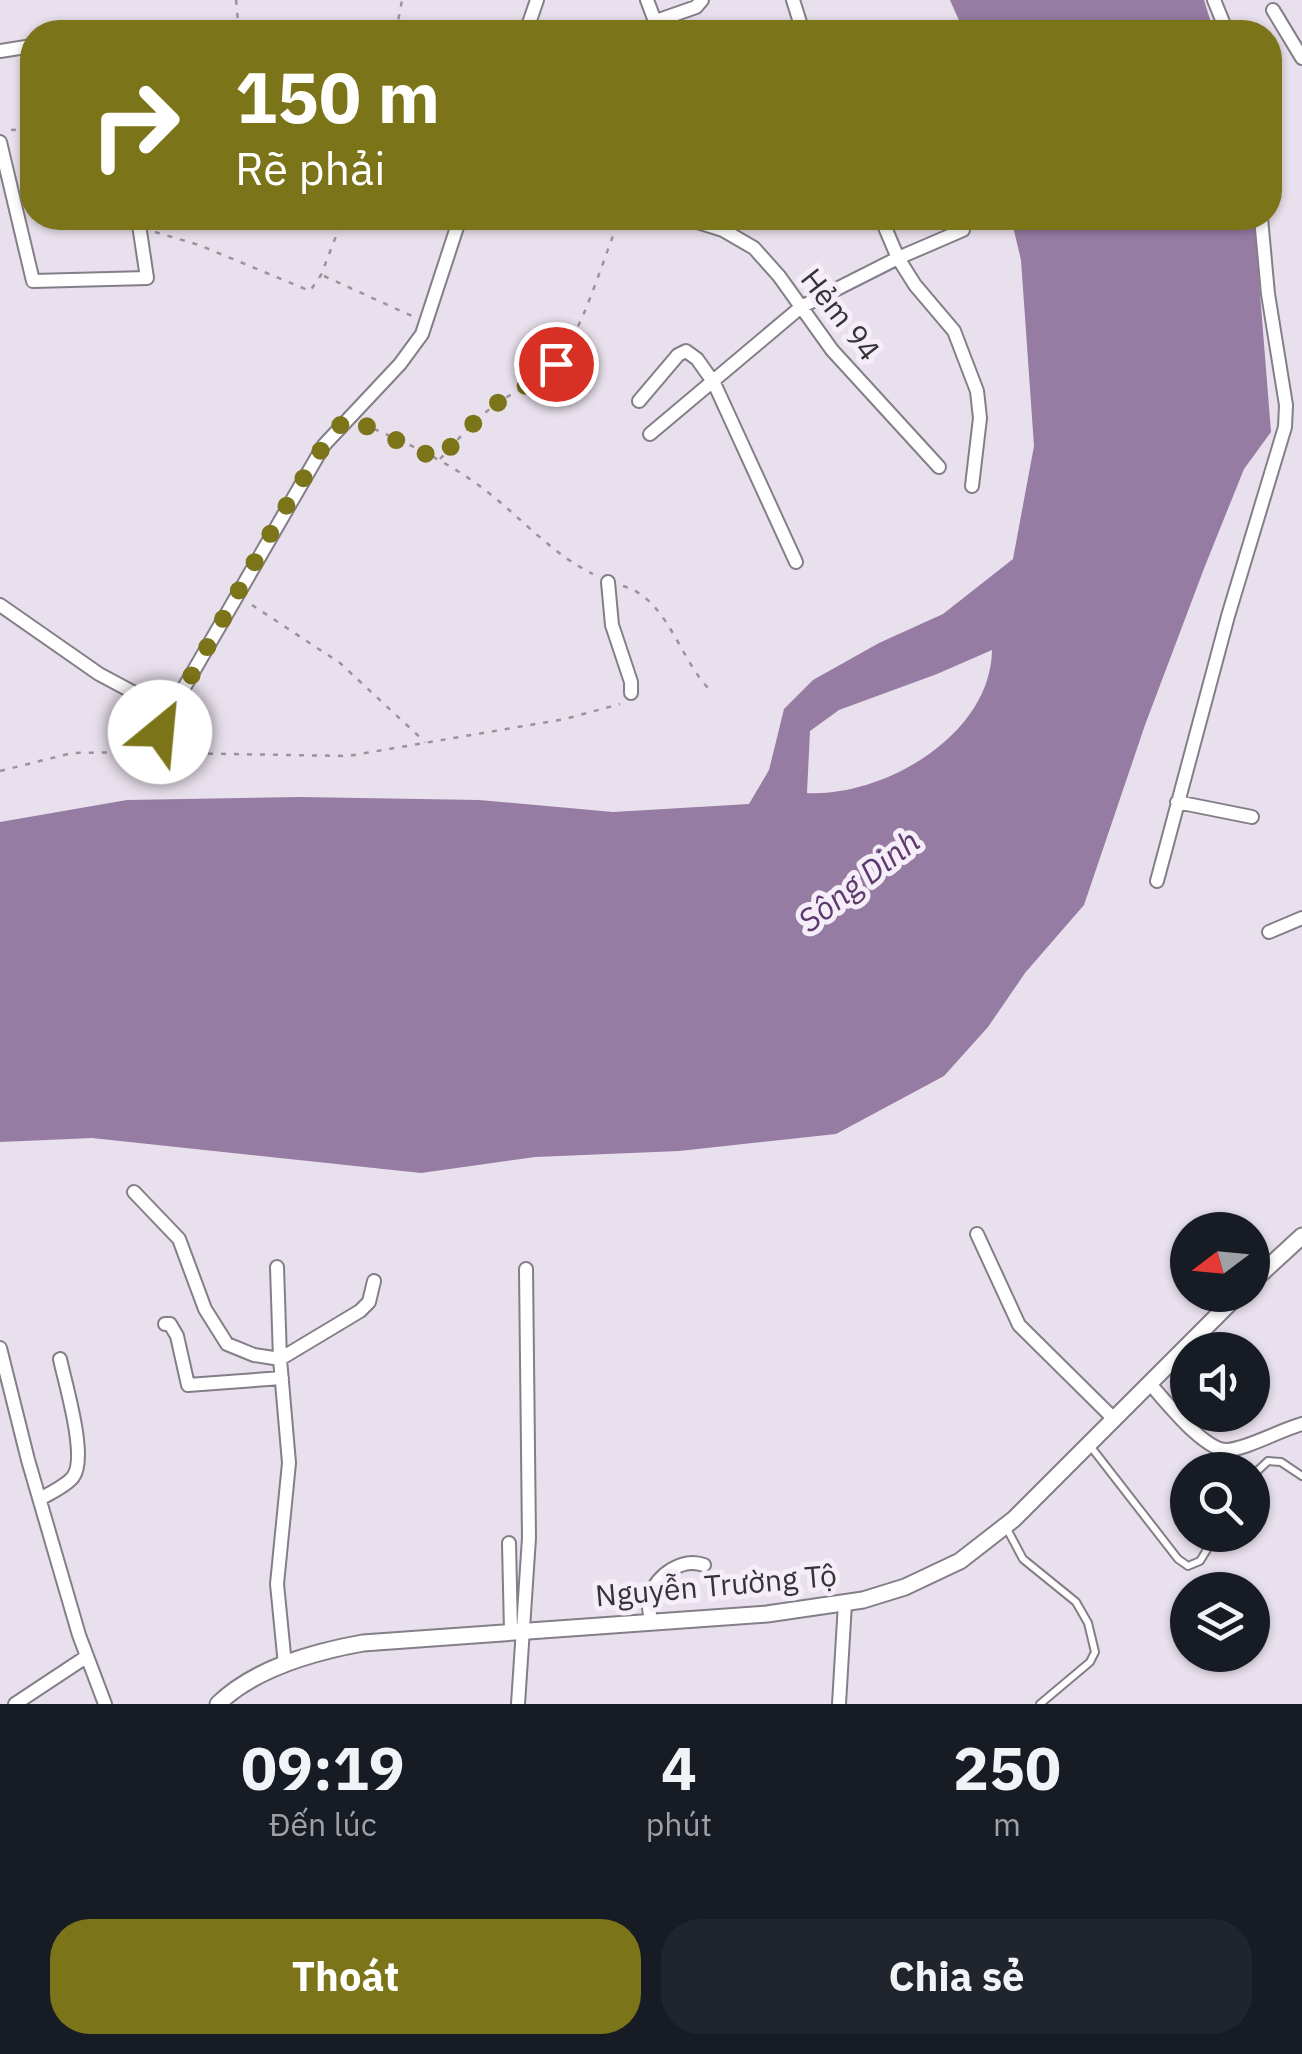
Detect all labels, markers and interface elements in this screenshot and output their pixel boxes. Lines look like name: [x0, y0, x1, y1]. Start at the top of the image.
text: 150 m: [235, 51, 440, 142]
icon: right: [70, 60, 200, 190]
text: Rẽ phải: [235, 139, 385, 197]
street label: Hẻm 94: [793, 260, 889, 368]
pin: [514, 322, 599, 407]
icon: arrive: [529, 337, 584, 392]
position arrow: [108, 680, 212, 784]
water label: Sông Dinh: [789, 820, 928, 941]
north arrow: [1170, 1212, 1270, 1312]
map controls: [1170, 1212, 1270, 1672]
button: sound: [1170, 1332, 1270, 1432]
button: search: [1170, 1452, 1270, 1552]
street label: Nguyễn Trường Tộ: [594, 1555, 838, 1614]
button: layers: [1170, 1572, 1270, 1672]
text: 09:19: [241, 1728, 405, 1807]
text: 4: [661, 1728, 697, 1807]
text: 250: [953, 1728, 1061, 1807]
text: Đến lúc: [269, 1803, 377, 1845]
text: phút: [646, 1803, 712, 1845]
text: m: [993, 1803, 1021, 1845]
button: Thoát: [50, 1919, 641, 2034]
button: Chia sẻ: [661, 1919, 1252, 2034]

